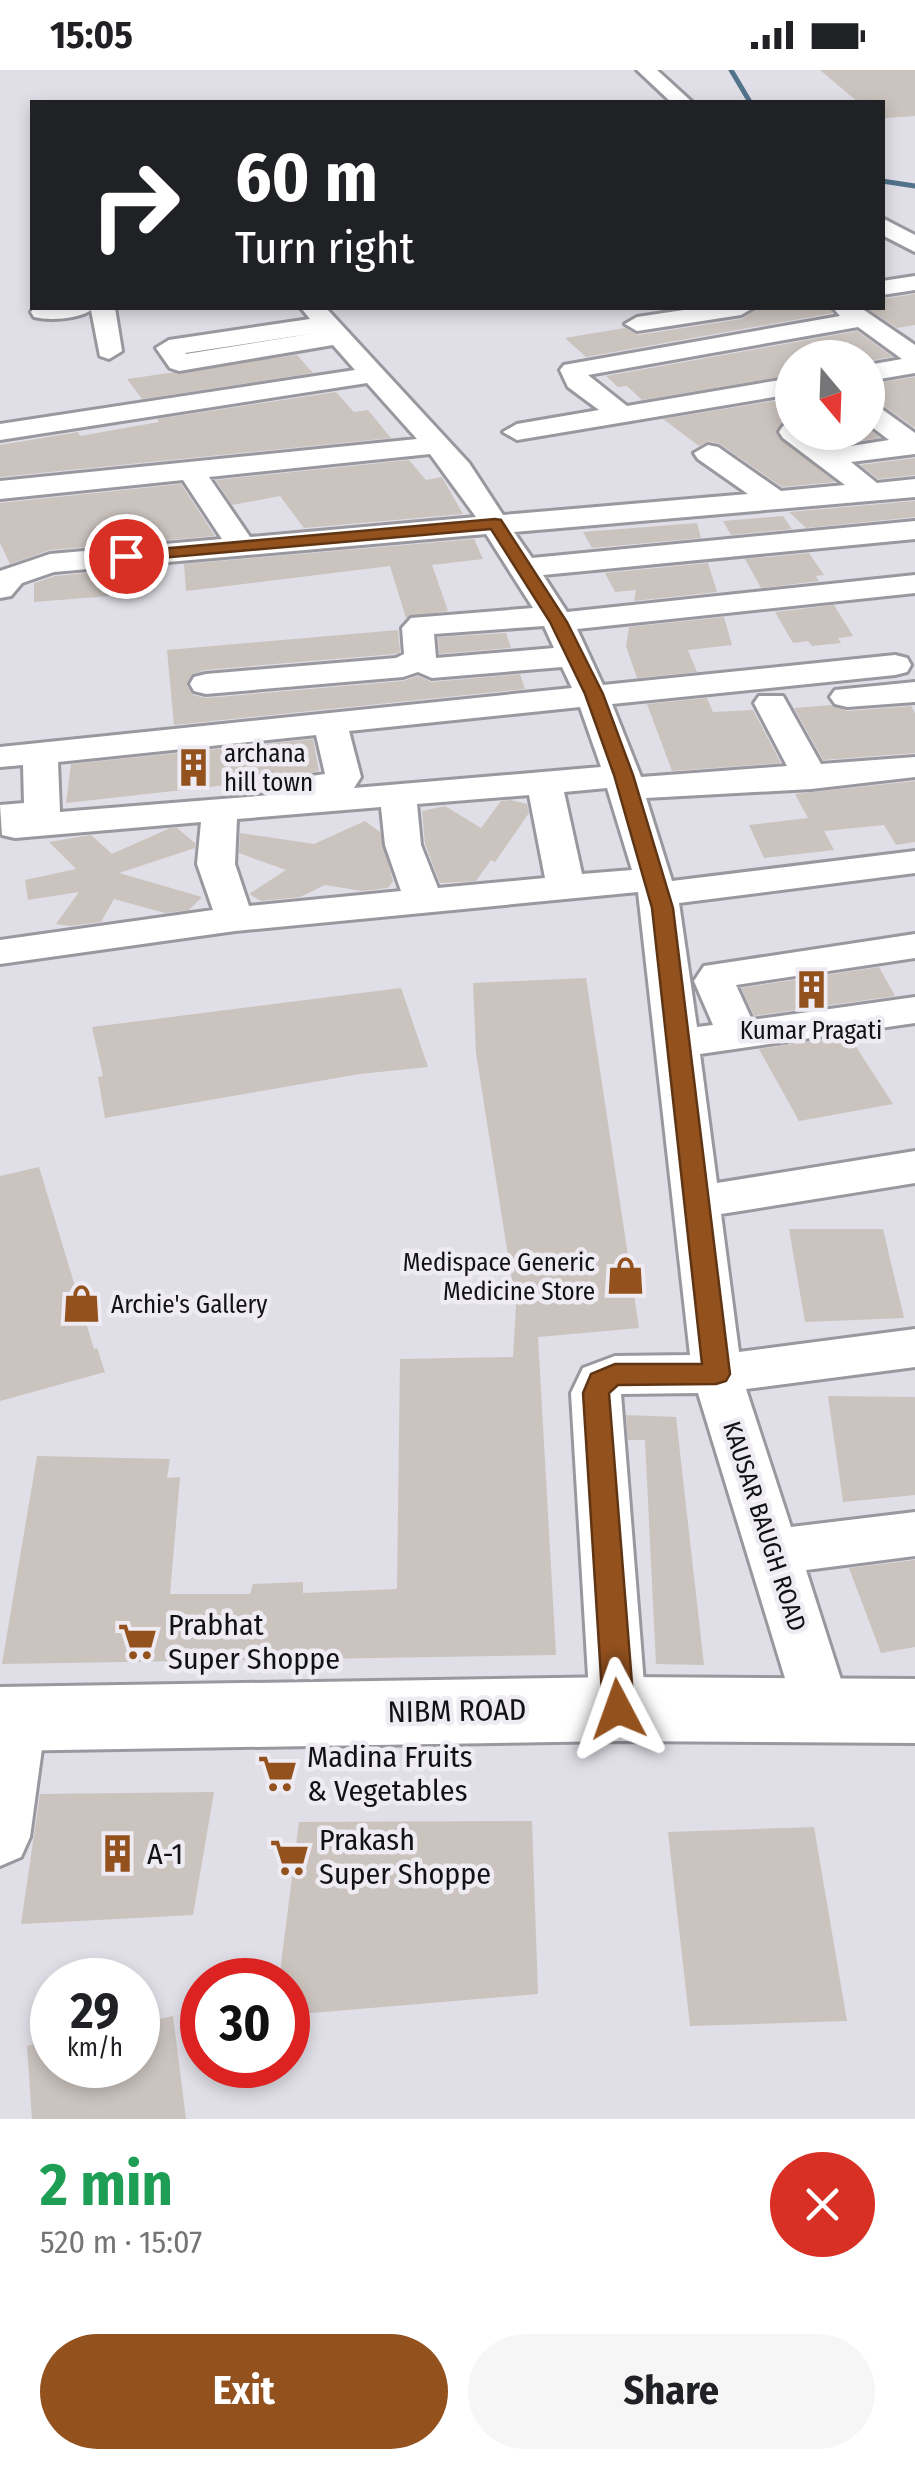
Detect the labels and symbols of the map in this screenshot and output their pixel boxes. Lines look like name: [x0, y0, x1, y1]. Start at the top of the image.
north arrow: [775, 340, 885, 450]
pin: [84, 514, 169, 599]
place label: archana hill town: [224, 739, 313, 798]
building icon: archana hill town: [173, 746, 215, 788]
building icon: Kumar Pragati: [790, 968, 832, 1010]
place label: Kumar Pragati: [740, 1016, 882, 1046]
place label: Medispace Generic Medicine Store: [403, 1248, 595, 1307]
shop icon: Medispace Generic Medicine Store: [604, 1255, 646, 1297]
shop icon: Archie's Gallery: [60, 1283, 102, 1325]
place label: Archie's Gallery: [111, 1290, 267, 1320]
street label: KAUSAR BAUGH ROAD: [716, 1418, 812, 1635]
place label: Prabhat Super Shoppe: [168, 1607, 340, 1677]
supermarket icon: Prabhat Super Shoppe: [117, 1621, 159, 1663]
position arrow: [566, 1657, 670, 1761]
street label: NIBM ROAD: [387, 1692, 527, 1730]
place label: Madina Fruits & Vegetables: [307, 1739, 473, 1809]
supermarket icon: Madina Fruits & Vegetables: [256, 1753, 298, 1795]
place label: Prakash Super Shoppe: [319, 1822, 491, 1892]
building icon: A-1: [96, 1833, 138, 1875]
place label: A-1: [147, 1836, 183, 1872]
supermarket icon: Prakash Super Shoppe: [268, 1836, 310, 1878]
speed limit sign: 30: [180, 1958, 310, 2088]

